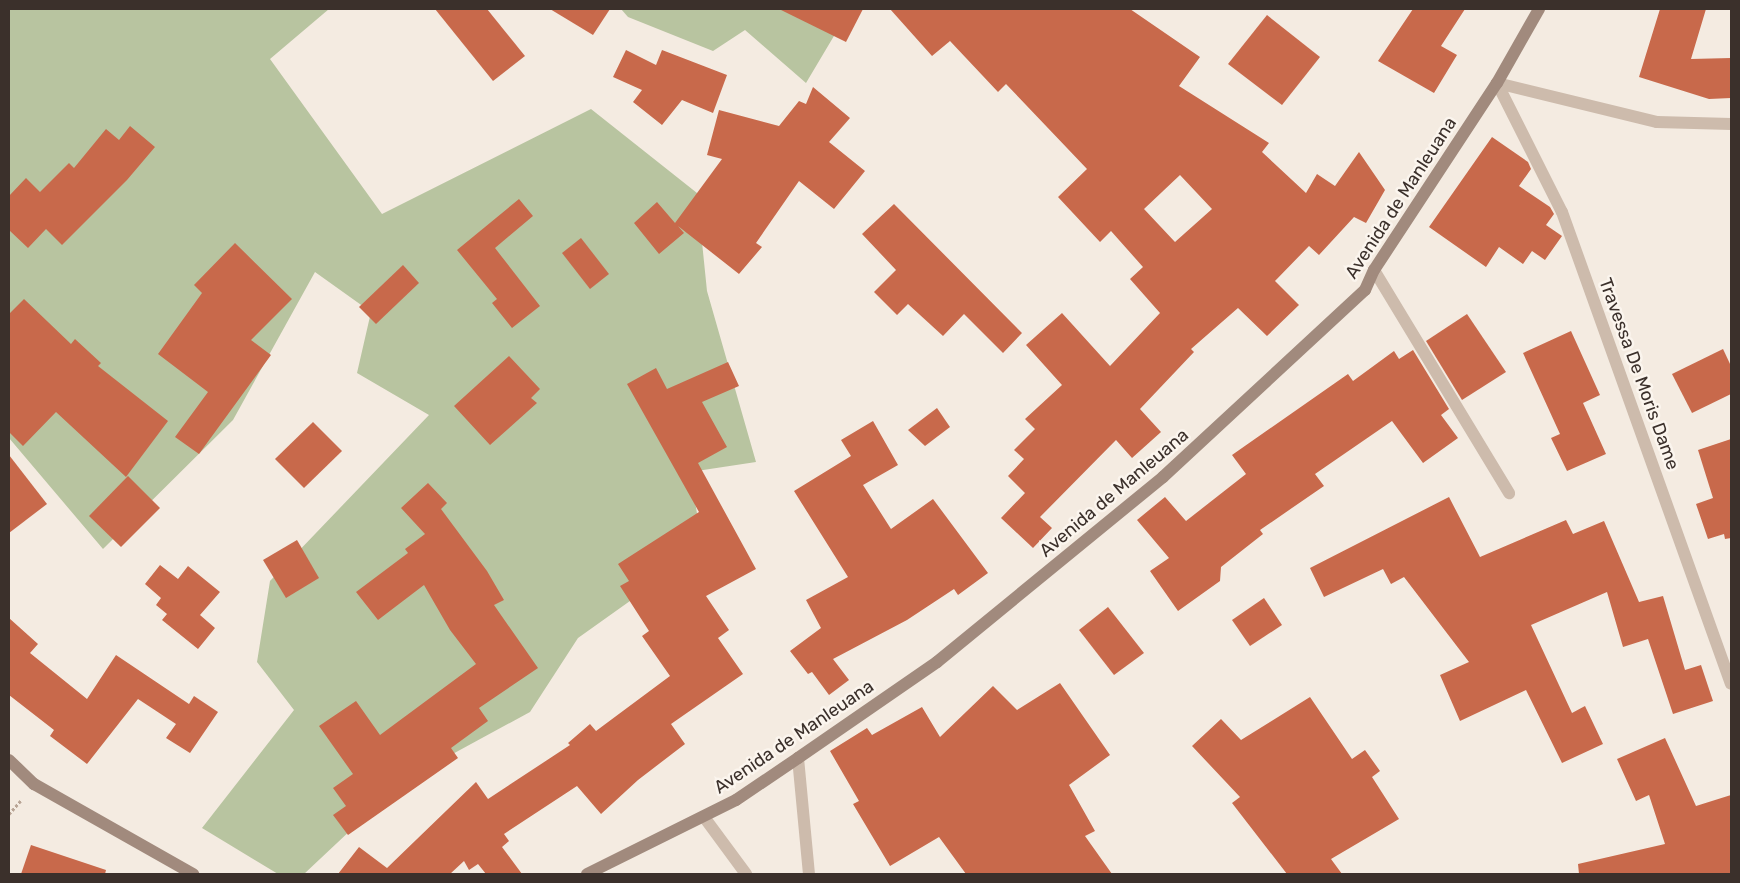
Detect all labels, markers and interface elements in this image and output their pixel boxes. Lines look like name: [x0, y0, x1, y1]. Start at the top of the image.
street label: Avenida de Manleuana: [1341, 113, 1461, 283]
street label: Travessa De Moris Dame: [1594, 275, 1684, 473]
street label: Avenida de Manleuana: [1035, 424, 1193, 562]
street label: Avenida de Manleuana: [710, 675, 878, 799]

